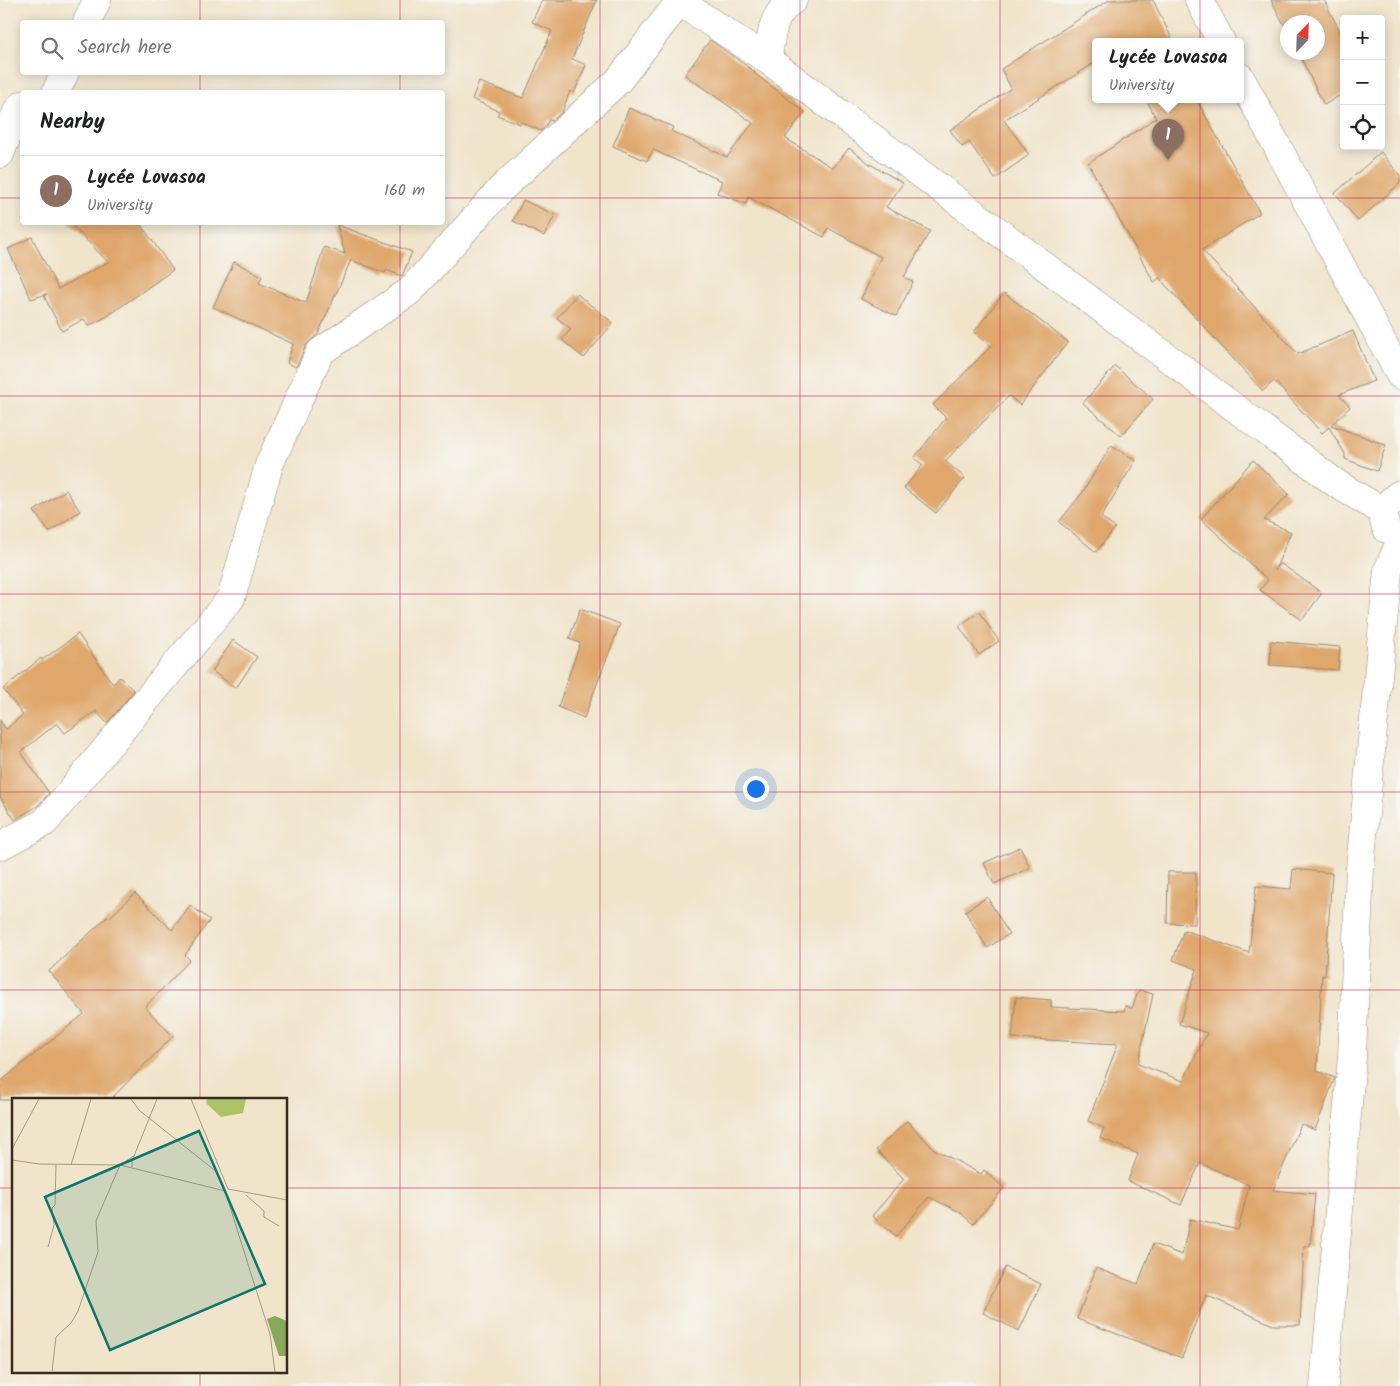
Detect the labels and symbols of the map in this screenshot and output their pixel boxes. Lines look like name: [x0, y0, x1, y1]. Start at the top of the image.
north arrow: [1280, 15, 1325, 60]
pin: 1: [1152, 119, 1184, 160]
your location: [743, 776, 769, 802]
inset map: [12, 1098, 288, 1374]

